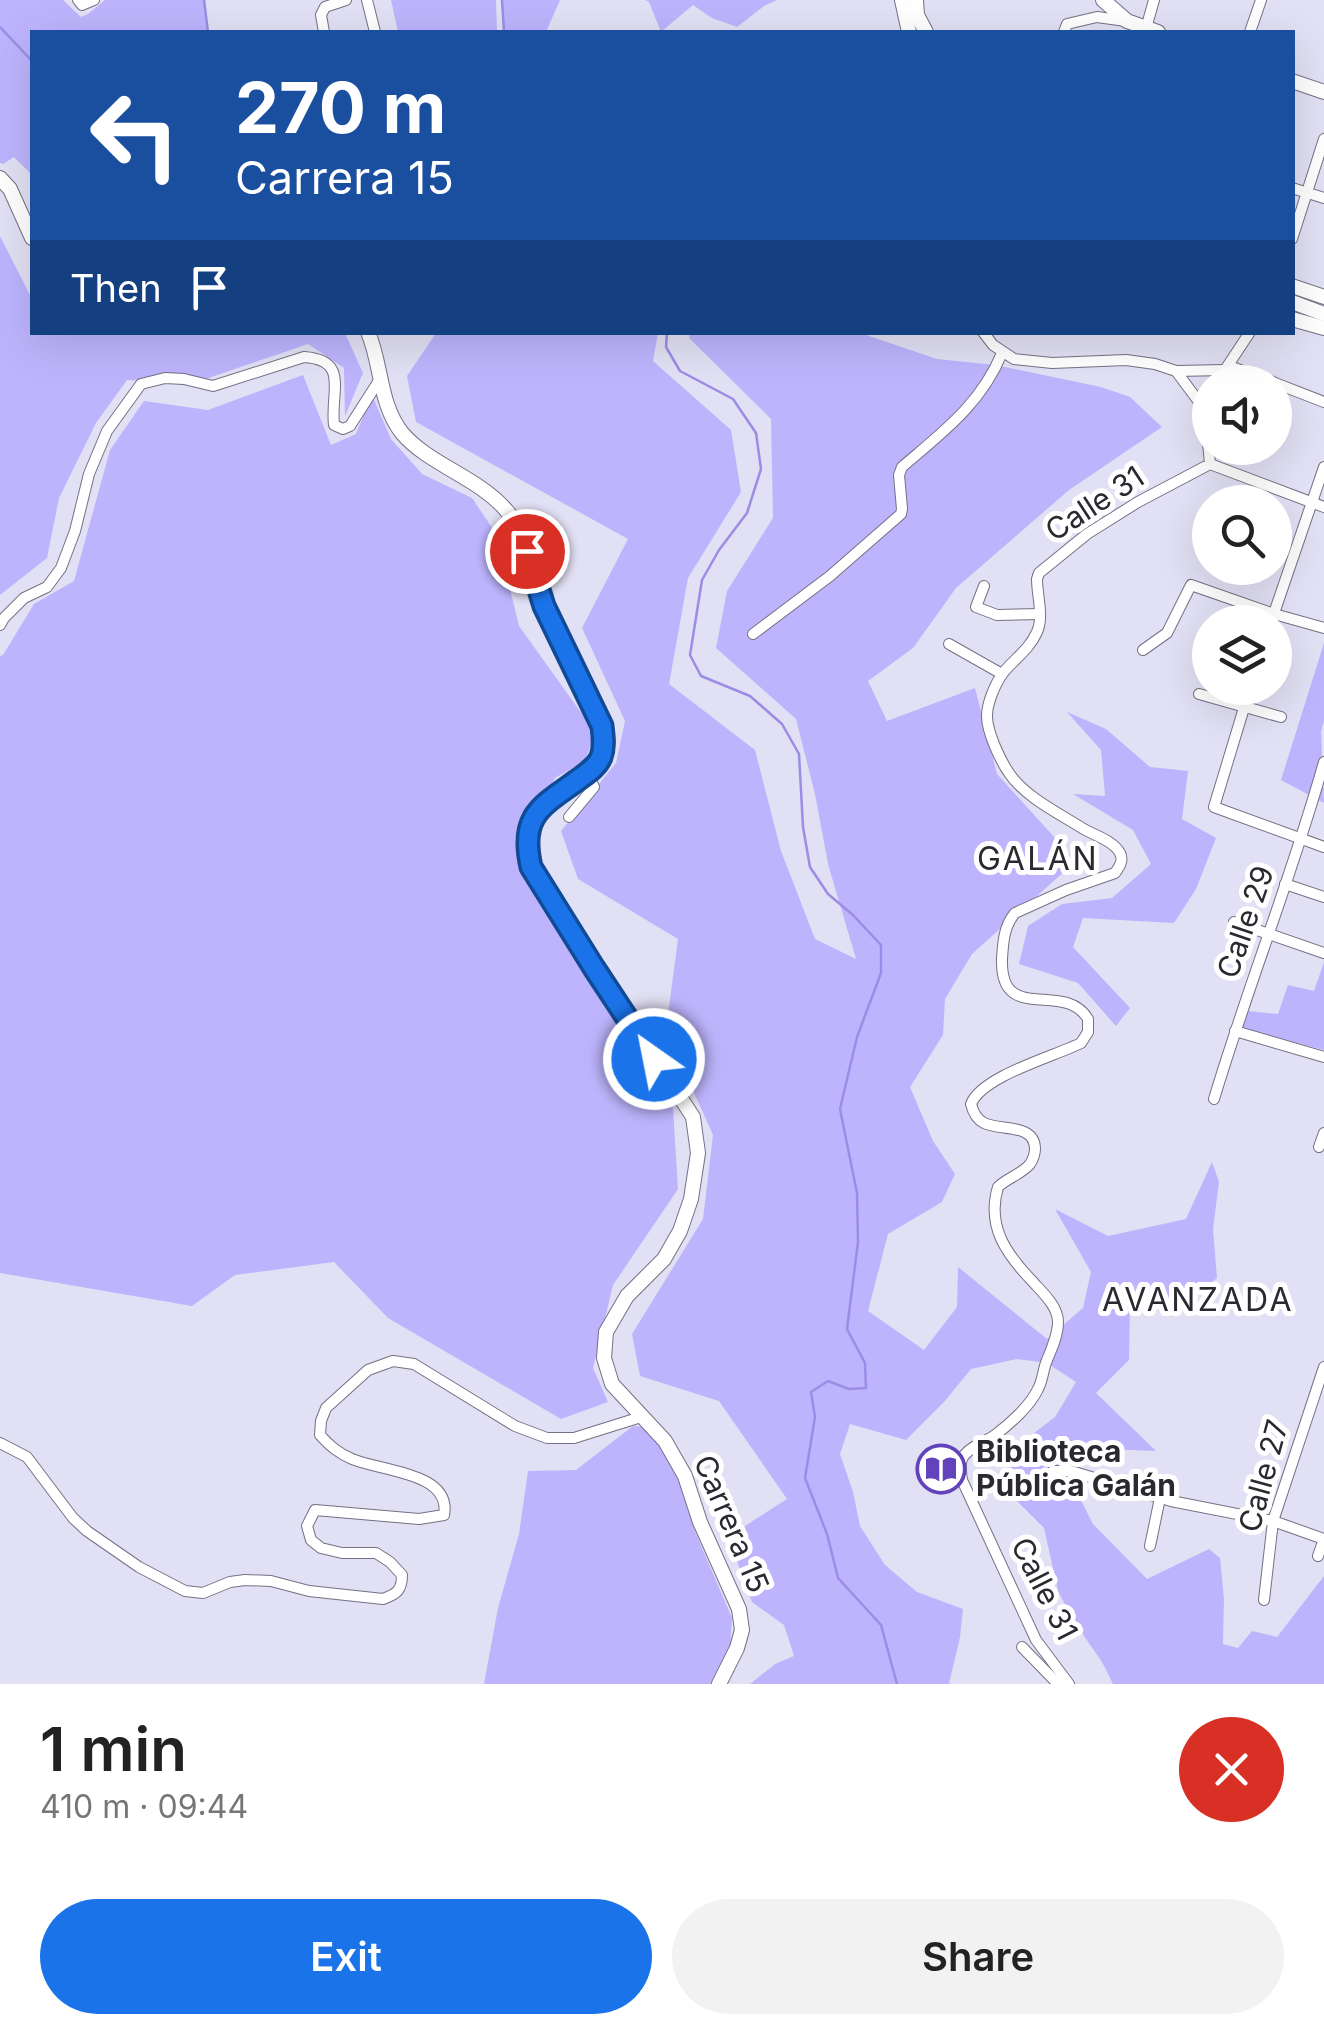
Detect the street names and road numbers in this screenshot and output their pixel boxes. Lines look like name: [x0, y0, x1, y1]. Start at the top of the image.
street label: Calle 31: [1039, 458, 1150, 548]
street label: Calle 29: [1209, 861, 1281, 982]
street label: Calle 27: [1231, 1416, 1295, 1536]
street label: Carrera 15: [687, 1449, 777, 1598]
street label: Calle 31: [1004, 1531, 1086, 1646]

